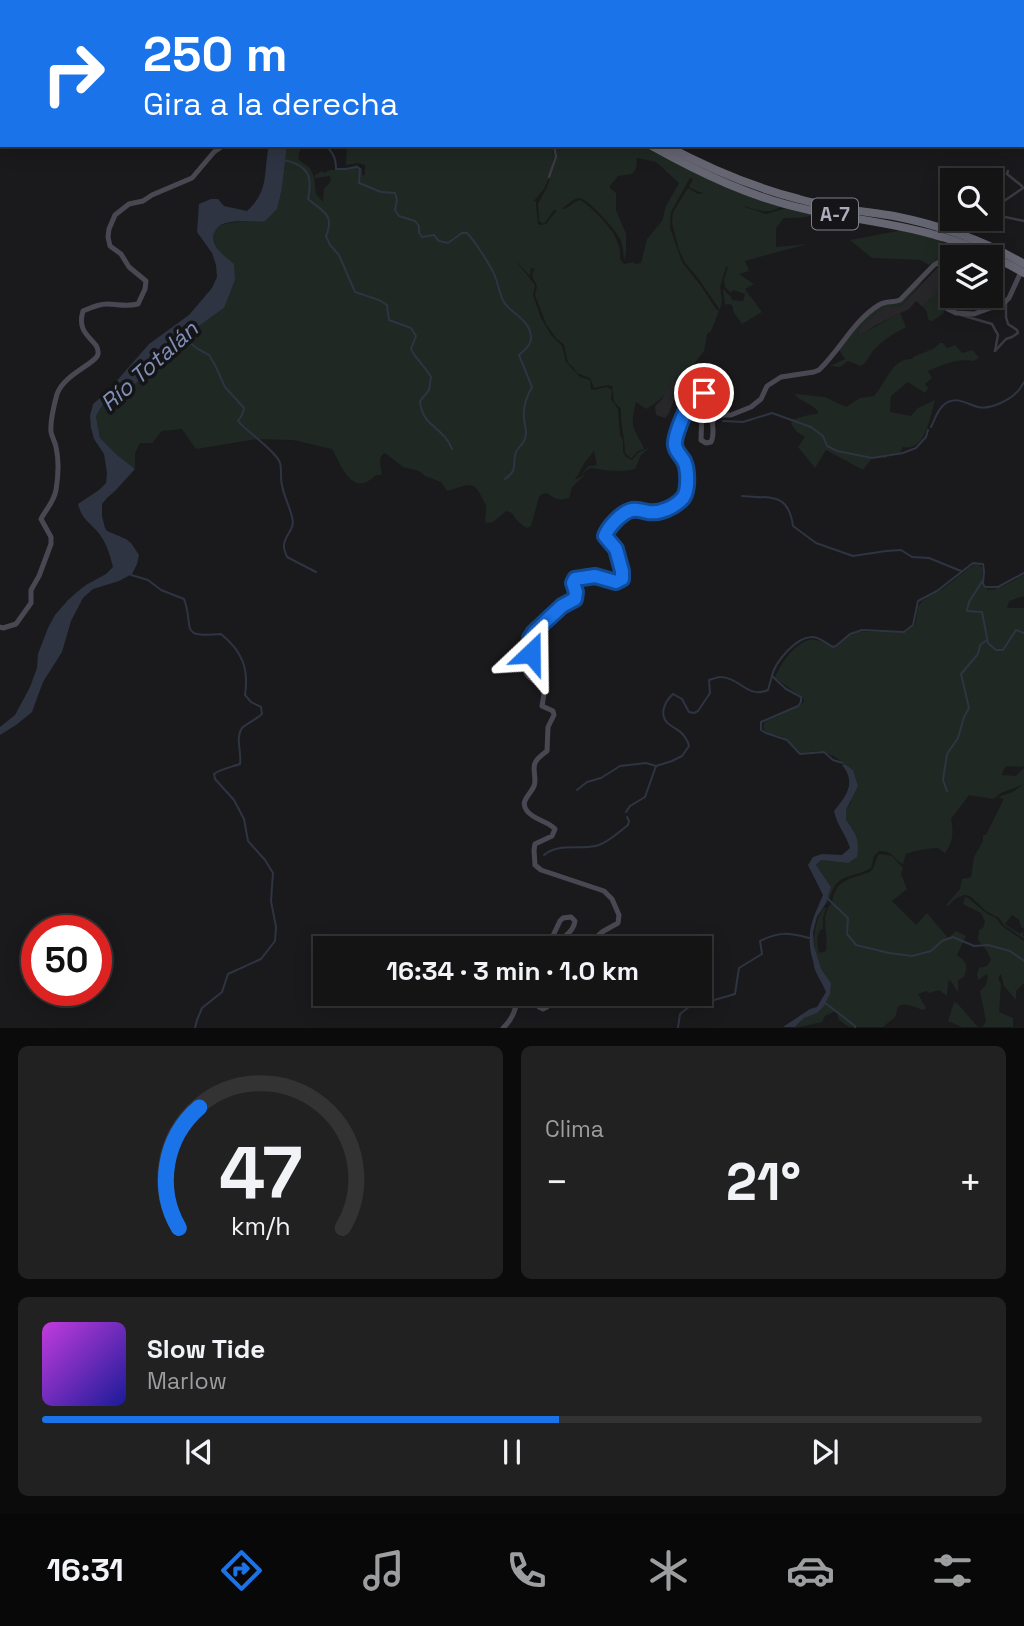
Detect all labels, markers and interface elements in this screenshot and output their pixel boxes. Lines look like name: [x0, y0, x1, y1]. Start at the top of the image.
text: 250 m: [143, 23, 288, 85]
icon: right: [28, 28, 119, 119]
text: Gira a la derecha: [143, 84, 398, 124]
map controls: [940, 168, 1003, 308]
button: search: [940, 168, 1003, 231]
road number: A-7: [812, 198, 858, 230]
button: layers: [940, 245, 1003, 308]
water label: Río Totalán: [94, 314, 205, 418]
pin: [674, 363, 734, 423]
icon: arrive: [685, 374, 723, 412]
position arrow: [494, 616, 568, 690]
speed limit sign: 50: [21, 915, 112, 1006]
text: 16:34 · 3 min · 1.0 km: [386, 954, 639, 988]
text: Clima: [545, 1114, 604, 1144]
text: 47: [219, 1127, 302, 1220]
text: 21°: [726, 1149, 801, 1215]
text: −: [545, 1158, 569, 1206]
text: +: [958, 1158, 982, 1206]
text: km/h: [231, 1210, 290, 1242]
text: Slow Tide: [147, 1332, 265, 1366]
text: Marlow: [147, 1366, 227, 1396]
icon: previous: [180, 1433, 218, 1471]
icon: pause: [493, 1433, 531, 1471]
icon: next: [806, 1433, 844, 1471]
icon: directions: [217, 1546, 266, 1595]
icon: music: [359, 1546, 408, 1595]
icon: phone: [502, 1546, 551, 1595]
icon: climate: [644, 1546, 693, 1595]
icon: car: [786, 1546, 835, 1595]
icon: filters: [928, 1546, 977, 1595]
text: 16:31: [47, 1550, 124, 1590]

